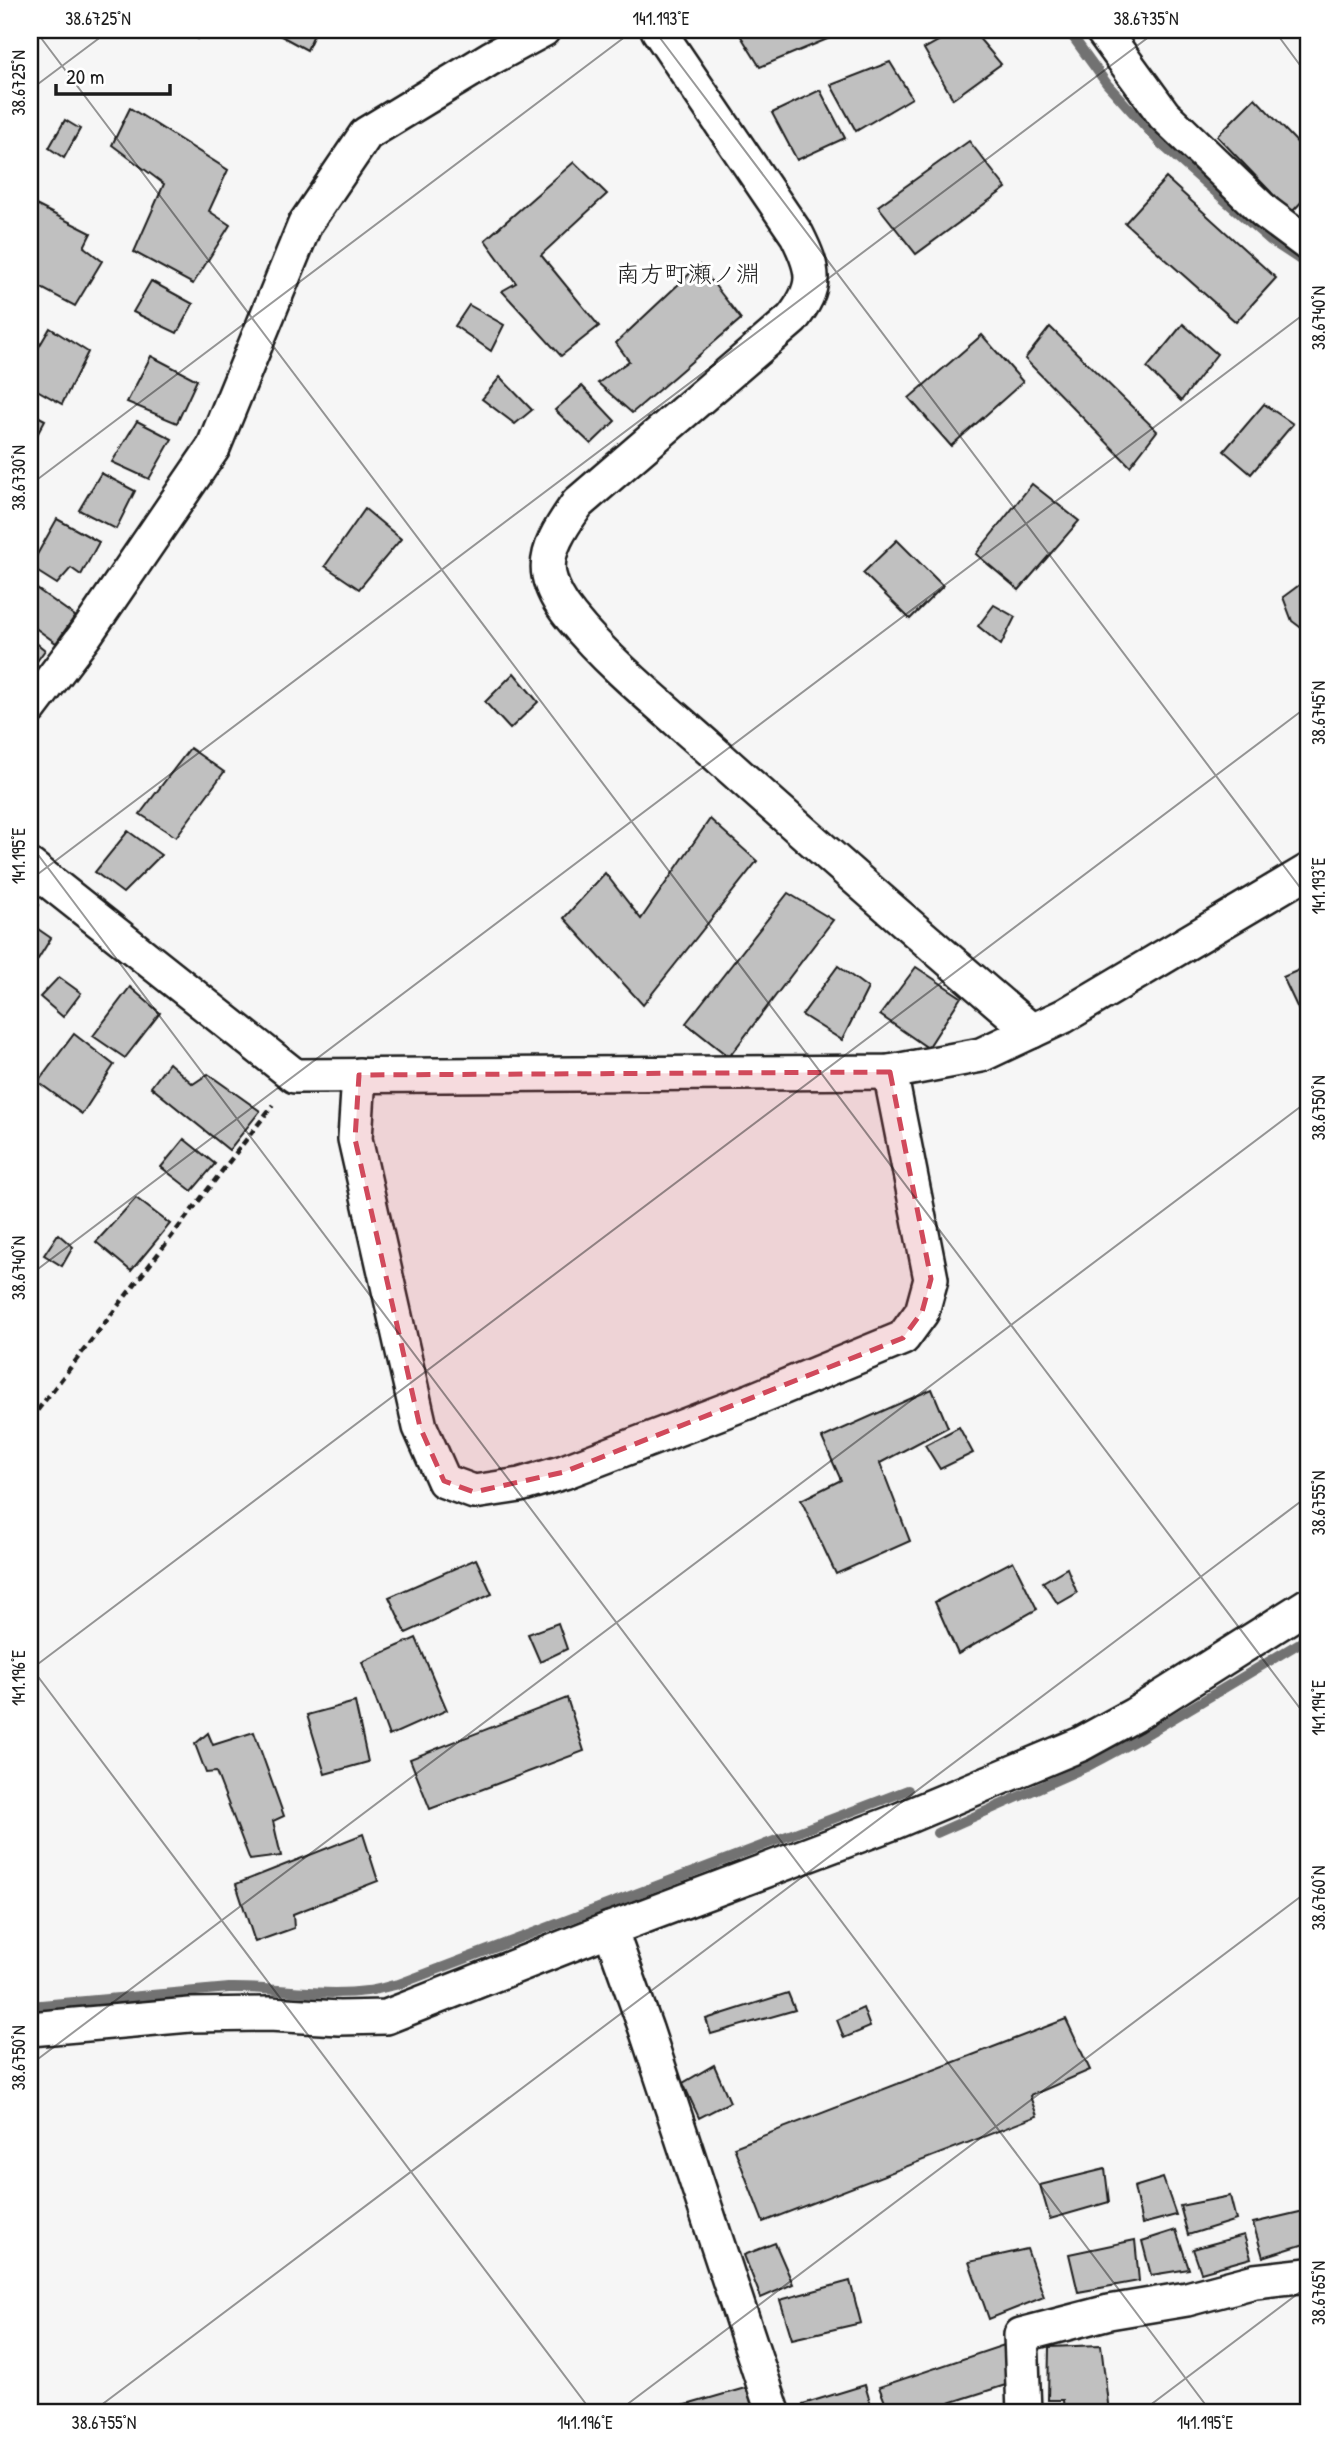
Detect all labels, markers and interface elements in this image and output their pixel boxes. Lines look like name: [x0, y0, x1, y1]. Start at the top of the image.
text: 38.6725°N: [65, 6, 131, 31]
text: 141.193°E: [632, 6, 690, 31]
text: 38.6735°N: [1113, 6, 1179, 31]
text: 38.6725°N: [6, 50, 31, 116]
scale bar: [56, 52, 170, 96]
text: 20 m: [66, 62, 104, 91]
district label: 南方町瀬ノ淵: [616, 257, 760, 289]
text: 38.6740°N: [1306, 286, 1331, 350]
text: 38.6730°N: [6, 445, 31, 511]
text: 38.6745°N: [1306, 681, 1331, 745]
text: 141.195°E: [6, 828, 31, 884]
text: 141.193°E: [1306, 857, 1331, 915]
text: 38.6750°N: [1306, 1075, 1331, 1141]
text: 38.6740°N: [6, 1236, 31, 1300]
text: 38.6755°N: [1306, 1471, 1331, 1535]
text: 141.196°E: [6, 1650, 31, 1706]
text: 141.194°E: [1306, 1680, 1331, 1736]
text: 38.6760°N: [1306, 1866, 1331, 1930]
text: 38.6750°N: [6, 2025, 31, 2091]
text: 38.6765°N: [1306, 2261, 1331, 2325]
text: 38.6755°N: [72, 2410, 136, 2435]
text: 141.196°E: [557, 2410, 613, 2435]
text: 141.195°E: [1177, 2410, 1233, 2435]

